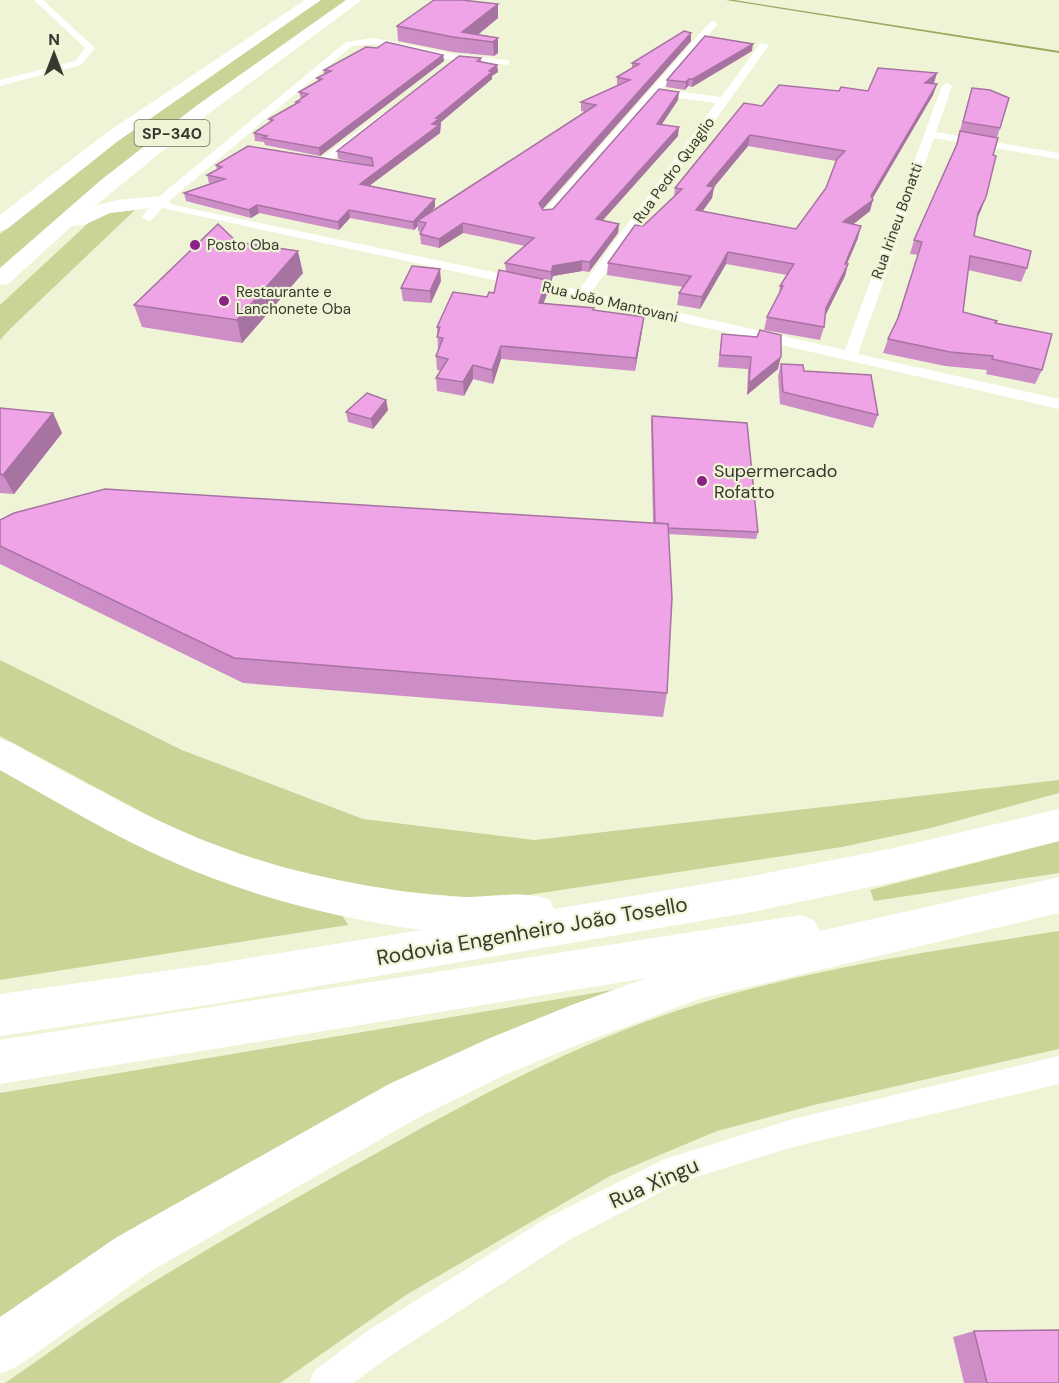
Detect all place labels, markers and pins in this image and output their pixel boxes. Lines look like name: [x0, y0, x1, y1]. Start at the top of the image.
place label: Posto Oba: [207, 235, 279, 255]
marker: Posto Oba: [188, 238, 202, 252]
place label: Restaurante e Lanchonete Oba: [236, 282, 351, 319]
marker: Restaurante e Lanchonete Oba: [217, 294, 231, 308]
place label: Supermercado Rofatto: [714, 459, 838, 504]
marker: Supermercado Rofatto: [695, 474, 709, 488]

